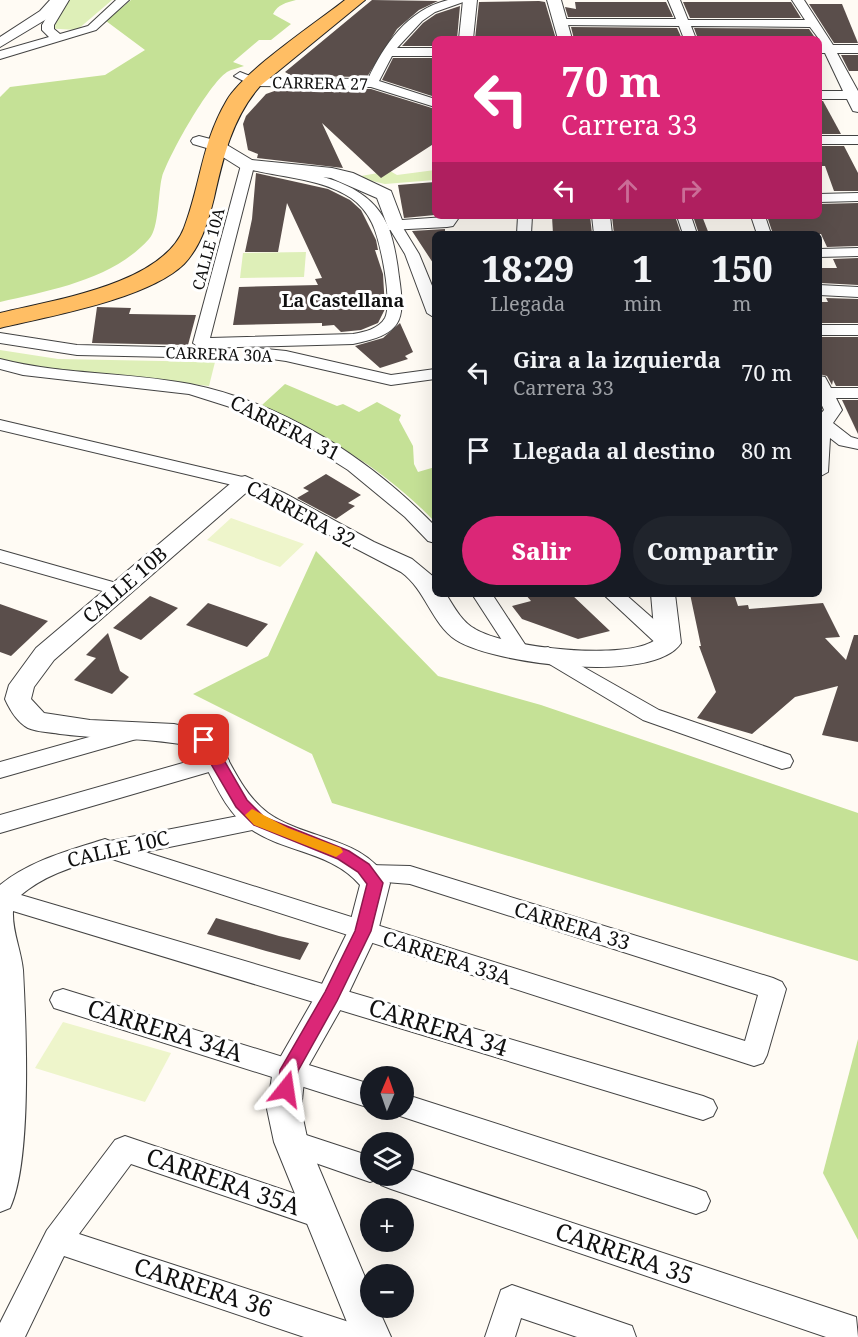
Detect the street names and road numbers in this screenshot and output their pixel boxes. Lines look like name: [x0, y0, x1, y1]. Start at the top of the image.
street label: CARRERA 27: [272, 71, 368, 95]
street label: CALLE 10A: [186, 205, 230, 293]
street label: CARRERA 30A: [165, 341, 274, 367]
street label: CARRERA 31: [226, 388, 345, 467]
street label: CARRERA 32: [242, 473, 360, 554]
street label: CALLE 10B: [76, 540, 173, 629]
street label: CALLE 10C: [64, 824, 171, 873]
street label: CARRERA 33: [511, 895, 633, 956]
street label: CARRERA 33A: [379, 924, 516, 991]
street label: CARRERA 34A: [84, 990, 247, 1069]
street label: CARRERA 34: [365, 990, 513, 1064]
street label: CARRERA 35A: [142, 1139, 305, 1222]
street label: CARRERA 35: [551, 1214, 698, 1292]
street label: CARRERA 36: [130, 1249, 277, 1324]

